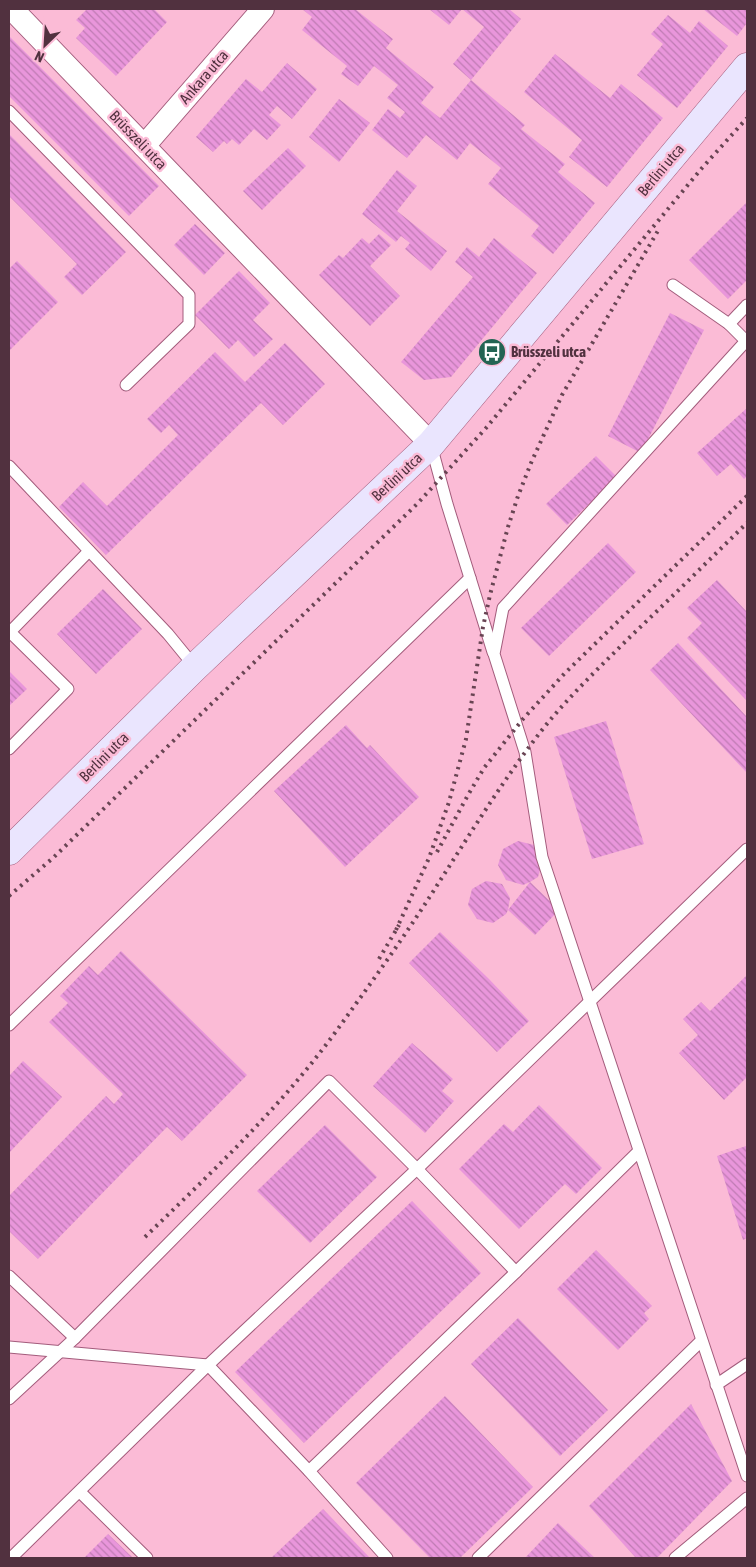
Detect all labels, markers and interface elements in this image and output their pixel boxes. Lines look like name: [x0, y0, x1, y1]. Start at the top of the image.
north arrow: [20, 20, 70, 70]
street label: Ankara utca: [176, 46, 231, 107]
text: N: [32, 48, 47, 66]
street label: Brüsszeli utca: [106, 107, 170, 172]
street label: Berlini utca: [634, 140, 687, 199]
bus stop icon: Brüsszeli utca: [477, 337, 507, 367]
place label: Brüsszeli utca: [511, 343, 586, 360]
street label: Berlini utca: [368, 449, 425, 504]
street label: Berlini utca: [76, 729, 132, 785]

